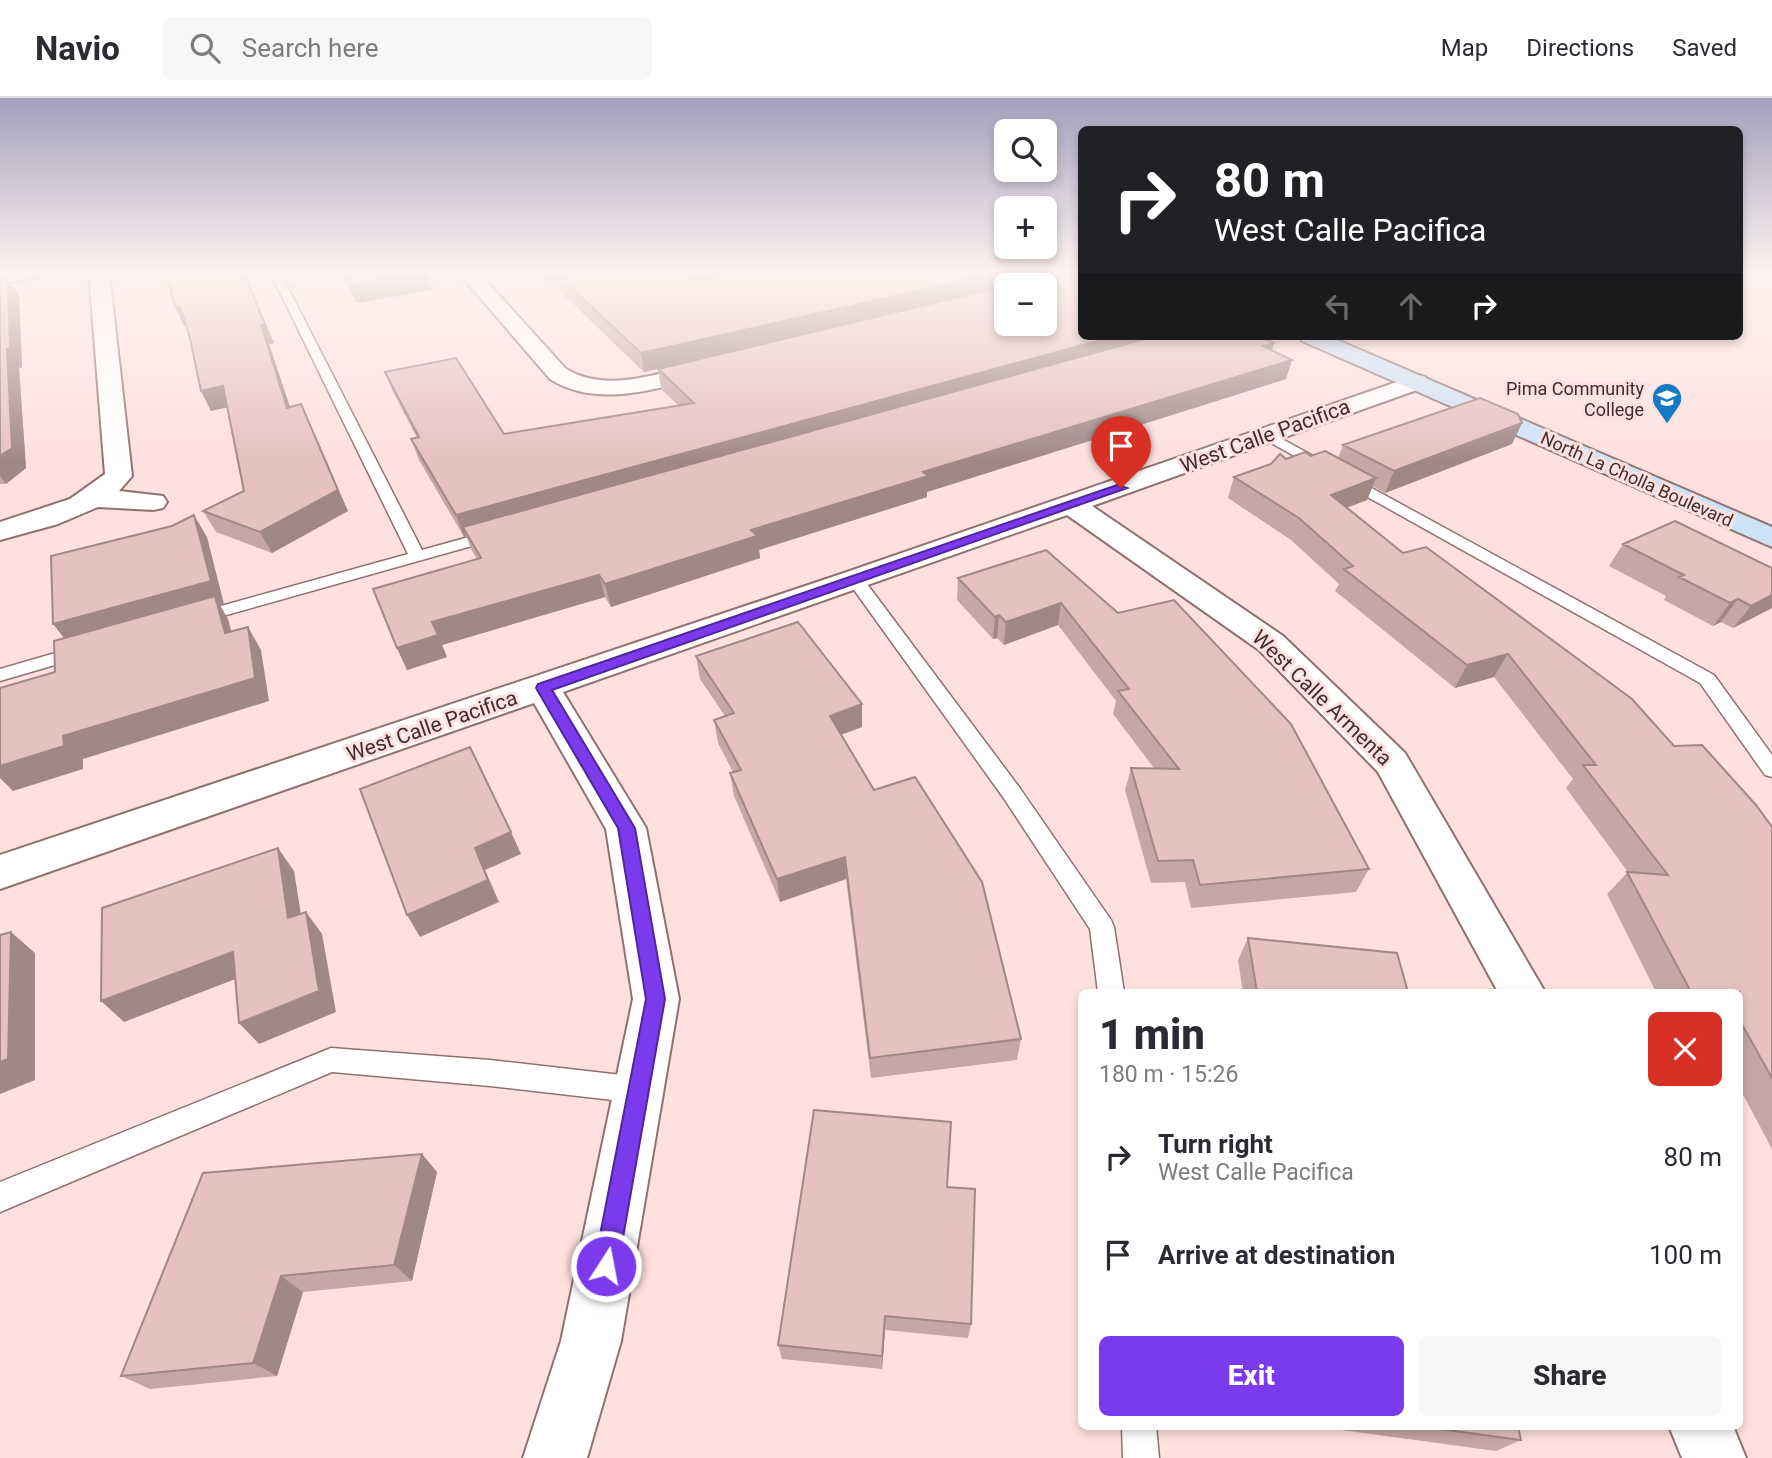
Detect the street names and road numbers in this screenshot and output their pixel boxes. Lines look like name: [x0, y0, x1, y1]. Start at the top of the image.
street label: West Calle Pacifica: [1177, 394, 1353, 478]
street label: North La Cholla Boulevard: [1538, 427, 1736, 531]
street label: West Calle Armenta: [1247, 625, 1397, 771]
street label: West Calle Pacifica: [344, 686, 520, 766]

